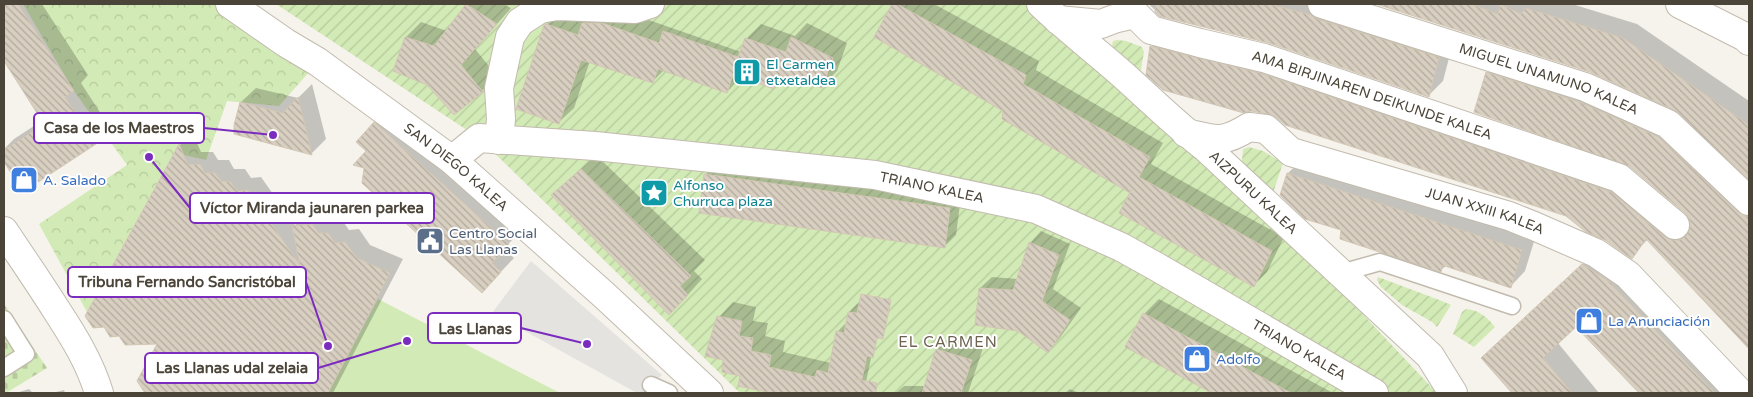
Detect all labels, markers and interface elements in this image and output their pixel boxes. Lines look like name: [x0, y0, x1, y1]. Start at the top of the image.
street label: MIGUEL UNAMUNO KALEA: [1457, 39, 1641, 118]
street label: AMA BIRJINAREN DEIKUNDE KALEA: [1250, 47, 1495, 143]
place label: El Carmen etxetaldea: [766, 56, 836, 89]
building icon: El Carmen etxetaldea: [732, 57, 762, 87]
callout: Casa de los Maestros: [34, 113, 204, 143]
text: Casa de los Maestros: [44, 119, 194, 137]
street label: SAN DIEGO KALEA: [401, 119, 512, 215]
street label: AIZPURU KALEA: [1206, 147, 1301, 237]
shop icon: A. Salado: [9, 165, 39, 195]
street label: TRIANO KALEA: [878, 168, 986, 206]
place label: A. Salado: [43, 172, 106, 189]
place label: Alfonso Churruca plaza: [673, 177, 773, 210]
place icon: Alfonso Churruca plaza: [639, 178, 669, 208]
street label: JUAN XXIII KALEA: [1423, 183, 1547, 238]
callout: Víctor Miranda jaunaren parkea: [190, 193, 434, 223]
text: Víctor Miranda jaunaren parkea: [200, 199, 424, 218]
place label: Centro Social Las Llanas: [449, 225, 537, 258]
public building icon: Centro Social Las Llanas: [415, 226, 445, 256]
callout: Tribuna Fernando Sancristóbal: [68, 267, 306, 297]
text: Tribuna Fernando Sancristóbal: [77, 273, 296, 291]
shop icon: La Anunciación: [1574, 306, 1604, 336]
callout: Las Llanas: [428, 313, 521, 343]
place label: La Anunciación: [1608, 313, 1710, 330]
street label: TRIANO KALEA: [1249, 316, 1350, 384]
text: Las Llanas: [438, 320, 512, 338]
district label: EL CARMEN: [898, 333, 998, 351]
shop icon: Adolfo: [1182, 344, 1212, 374]
place label: Adolfo: [1216, 351, 1261, 368]
callout: Las Llanas udal zelaia: [145, 353, 318, 383]
text: Las Llanas udal zelaia: [156, 359, 308, 377]

